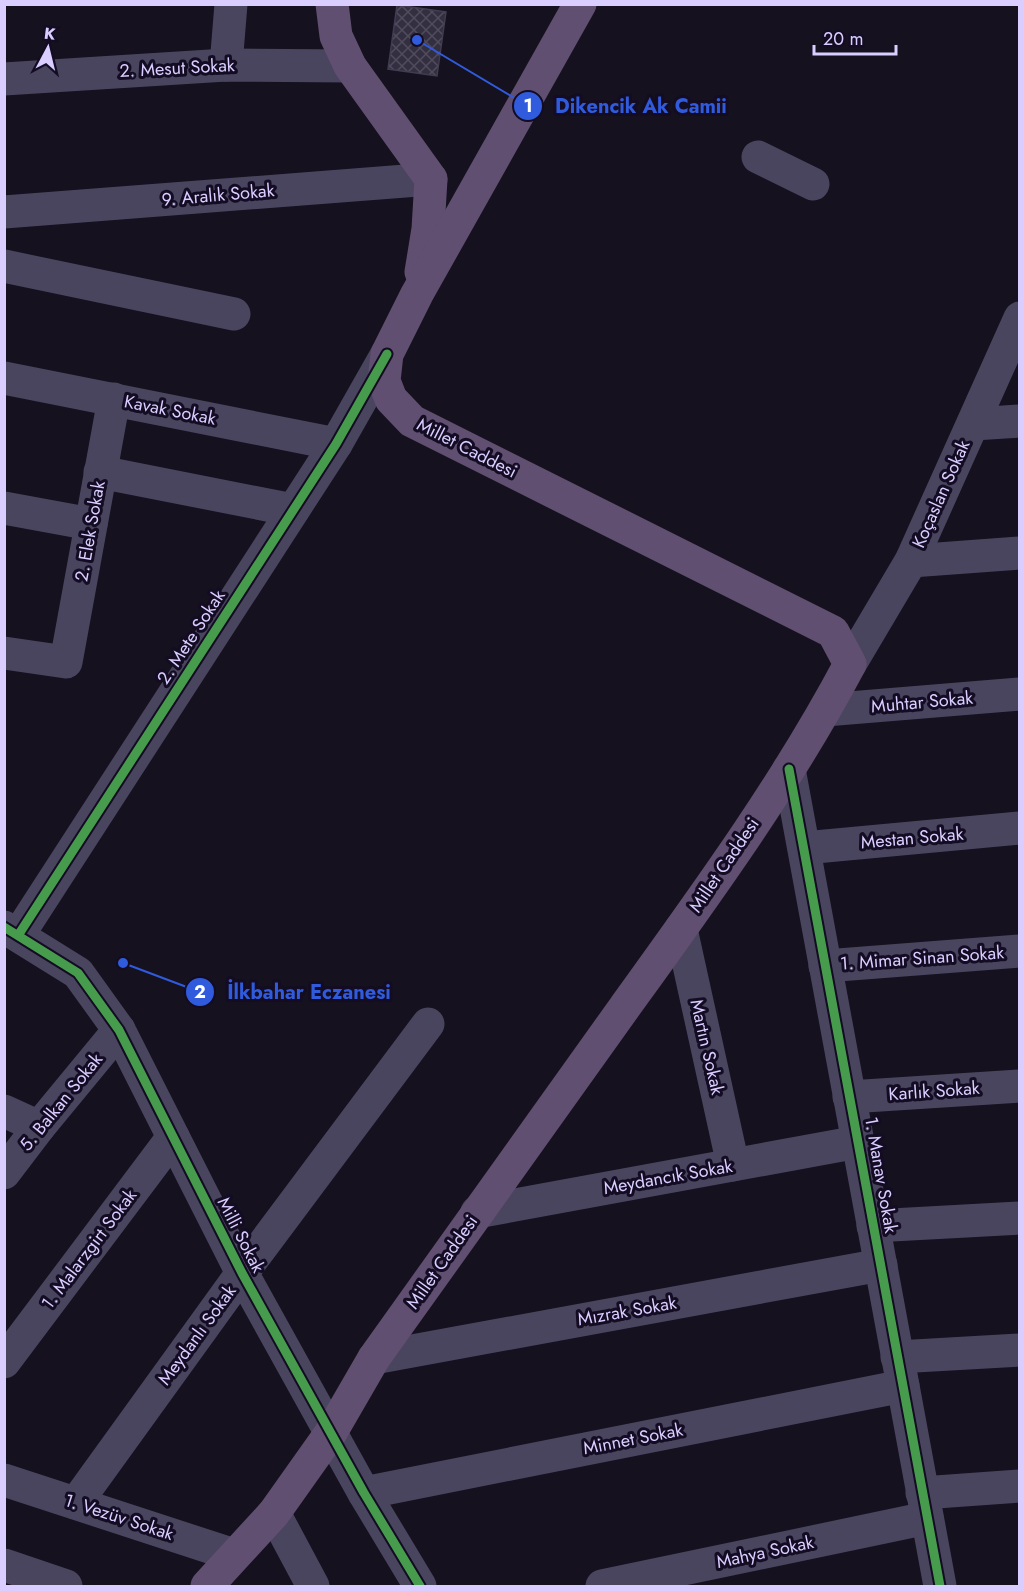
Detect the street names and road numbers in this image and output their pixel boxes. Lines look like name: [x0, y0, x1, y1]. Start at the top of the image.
street label: 2. Mesut Sokak: [119, 52, 235, 84]
street label: 9. Aralık Sokak: [161, 177, 275, 213]
street label: Kavak Sokak: [122, 388, 218, 432]
street label: Millet Caddesi: [412, 412, 522, 484]
street label: Koçaslan Sokak: [906, 436, 976, 552]
street label: 2. Elek Sokak: [68, 479, 112, 583]
street label: 2. Mete Sokak: [151, 585, 231, 689]
street label: Muhtar Sokak: [870, 685, 974, 719]
street label: Millet Caddesi: [683, 812, 765, 918]
street label: Mestan Sokak: [860, 821, 965, 855]
street label: 1. Mimar Sinan Sokak: [839, 939, 1005, 977]
street label: Martın Sokak: [683, 997, 731, 1097]
street label: 5. Balkan Sokak: [13, 1047, 109, 1157]
street label: Karlık Sokak: [888, 1075, 981, 1107]
street label: 1. Manav Sokak: [858, 1115, 904, 1235]
street label: Meydancık Sokak: [601, 1153, 735, 1201]
street label: 1. Malarzgirt Sokak: [35, 1183, 143, 1315]
street label: Milli Sokak: [211, 1193, 271, 1277]
street label: Millet Caddesi: [400, 1210, 484, 1314]
street label: Meydanlı Sokak: [152, 1279, 242, 1390]
street label: Mızrak Sokak: [576, 1290, 679, 1332]
street label: Minnet Sokak: [581, 1417, 685, 1461]
street label: 1. Vezüv Sokak: [61, 1487, 177, 1547]
street label: Mahya Sokak: [714, 1529, 816, 1575]

